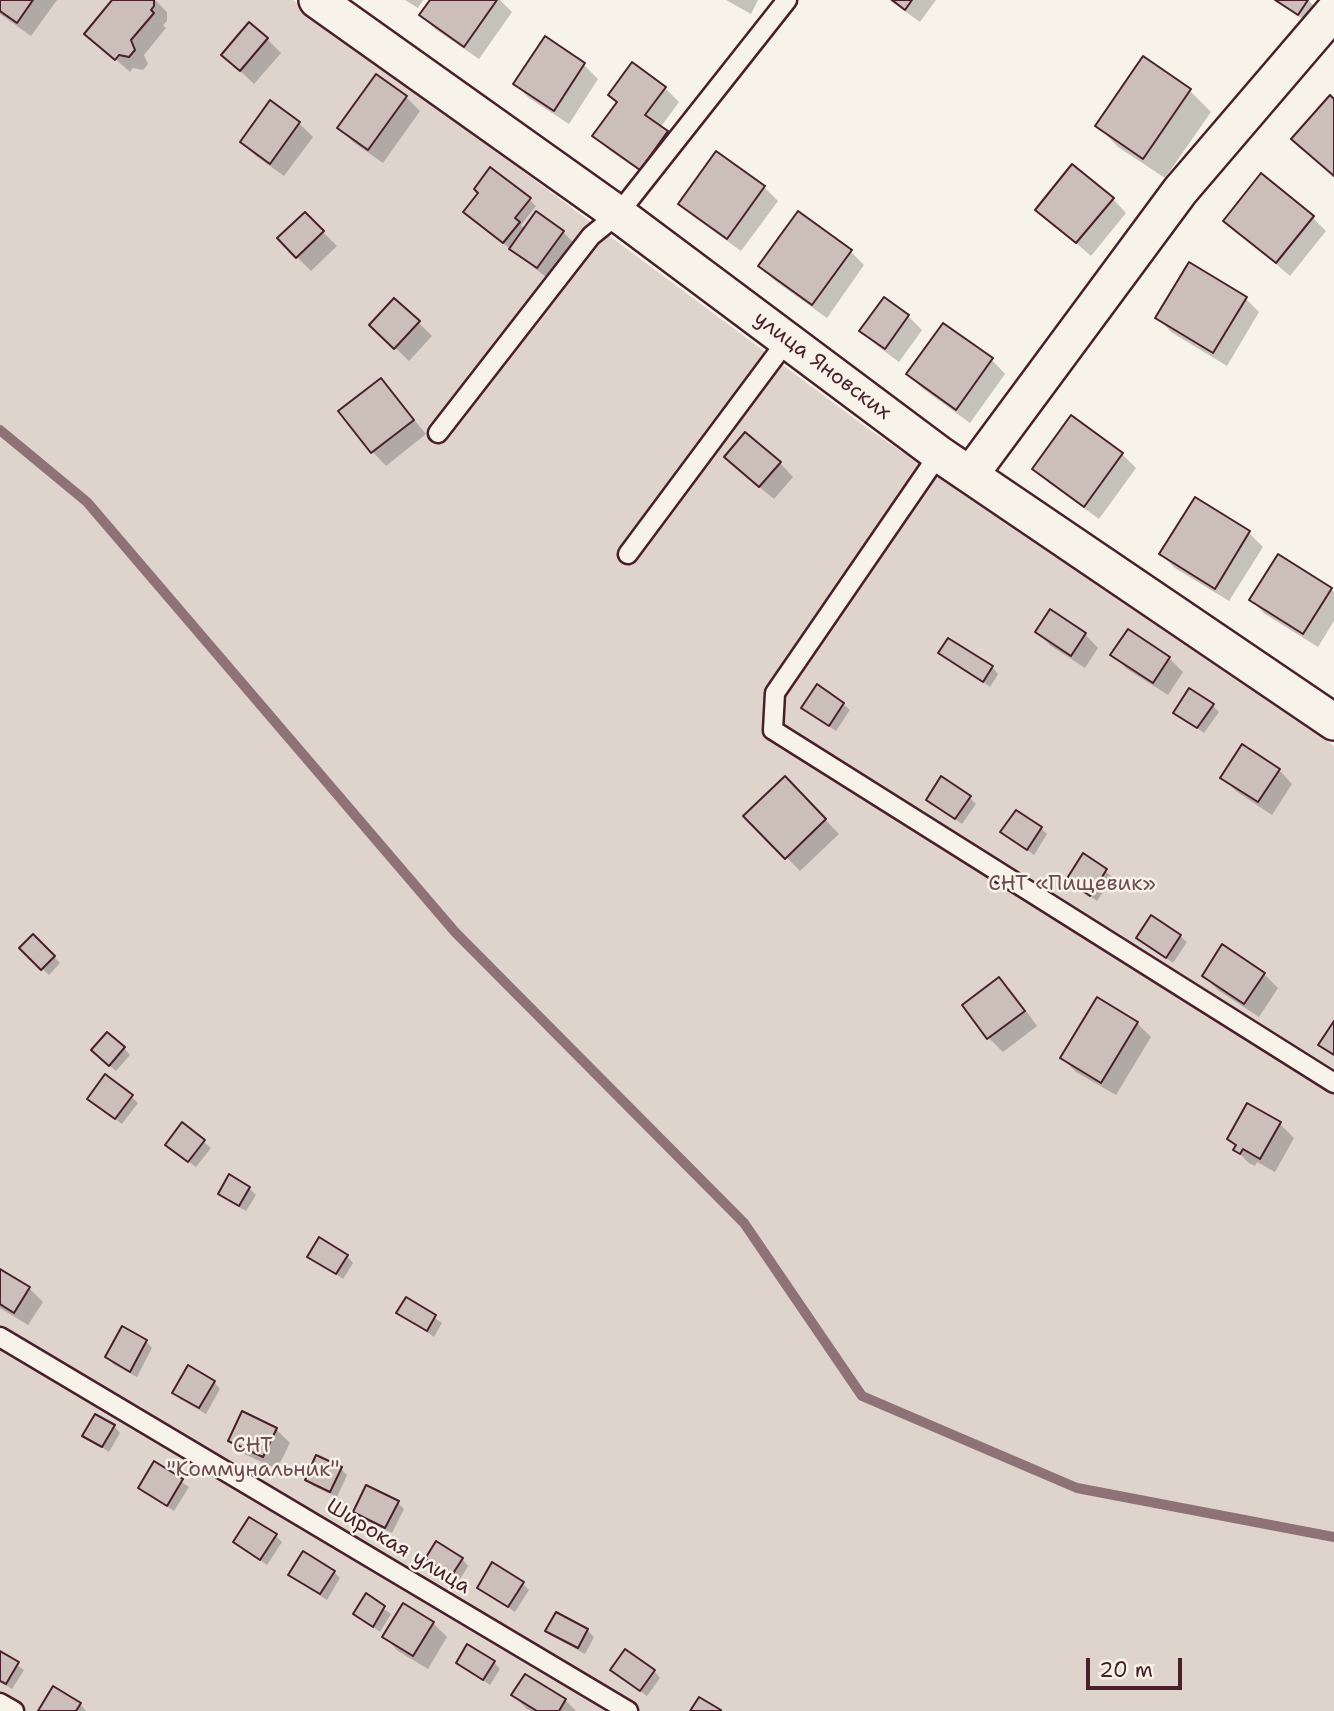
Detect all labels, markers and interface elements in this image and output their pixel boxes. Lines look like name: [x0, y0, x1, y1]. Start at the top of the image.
street label: улица Яновских: [748, 306, 896, 426]
park label: СНТ «Пищевик»: [988, 872, 1156, 898]
park label: СНТ "Коммунальник": [166, 1434, 340, 1484]
street label: Широкая улица: [321, 1494, 475, 1600]
scale bar: [1089, 1644, 1185, 1688]
text: 20 m: [1099, 1656, 1153, 1684]

